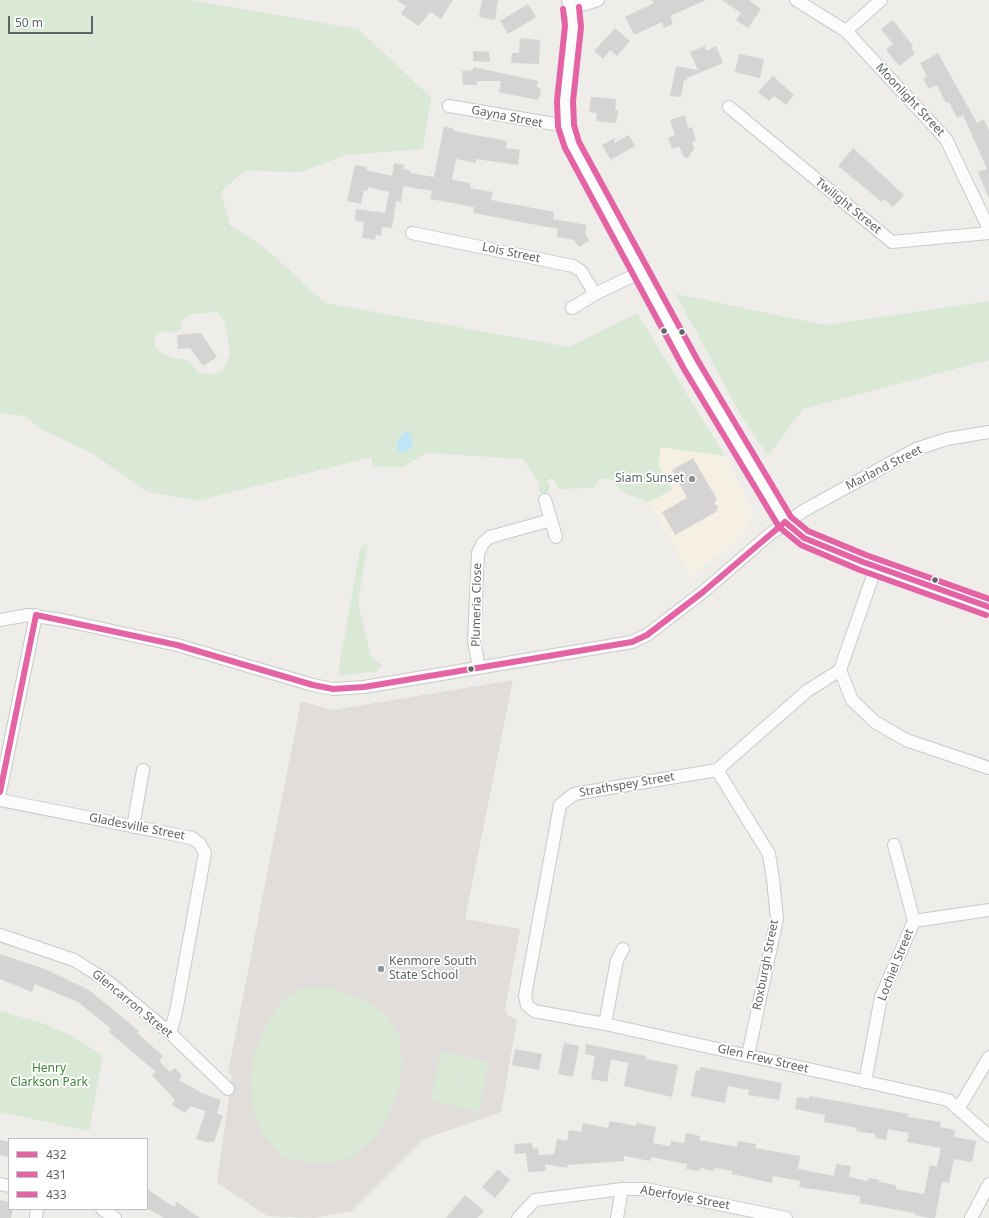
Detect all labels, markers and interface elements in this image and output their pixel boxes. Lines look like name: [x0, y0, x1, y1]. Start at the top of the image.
scale bar: [10, 8, 95, 34]
text: 50 m: [15, 14, 43, 31]
street label: Moonlight Street: [872, 60, 948, 140]
street label: Gayna Street: [470, 103, 544, 131]
street label: Twilight Street: [812, 175, 884, 237]
street label: Lois Street: [481, 240, 541, 266]
unlabelled marker: [659, 326, 669, 336]
unlabelled marker: [677, 327, 687, 337]
street label: Marland Street: [843, 443, 925, 493]
place label: Siam Sunset: [615, 472, 684, 486]
marker: Siam Sunset: [687, 474, 697, 484]
street label: Plumeria Close: [469, 563, 485, 647]
unlabelled marker: [930, 575, 940, 585]
unlabelled marker: [466, 664, 476, 674]
street label: Strathspey Street: [578, 770, 676, 800]
street label: Gladesville Street: [88, 811, 186, 843]
street label: Roxburgh Street: [750, 919, 782, 1011]
street label: Lochiel Street: [875, 927, 917, 1003]
place label: Kenmore South State School: [389, 955, 477, 983]
marker: Kenmore South State School: [376, 964, 386, 974]
street label: Glencarron Street: [89, 967, 175, 1041]
street label: Glen Frew Street: [716, 1042, 810, 1076]
park label: Henry Clarkson Park: [10, 1062, 88, 1090]
legend: [8, 1138, 148, 1210]
text: 432: [46, 1146, 67, 1163]
text: 431: [46, 1166, 67, 1183]
street label: Aberfoyle Street: [639, 1183, 731, 1213]
text: 433: [46, 1186, 67, 1203]

